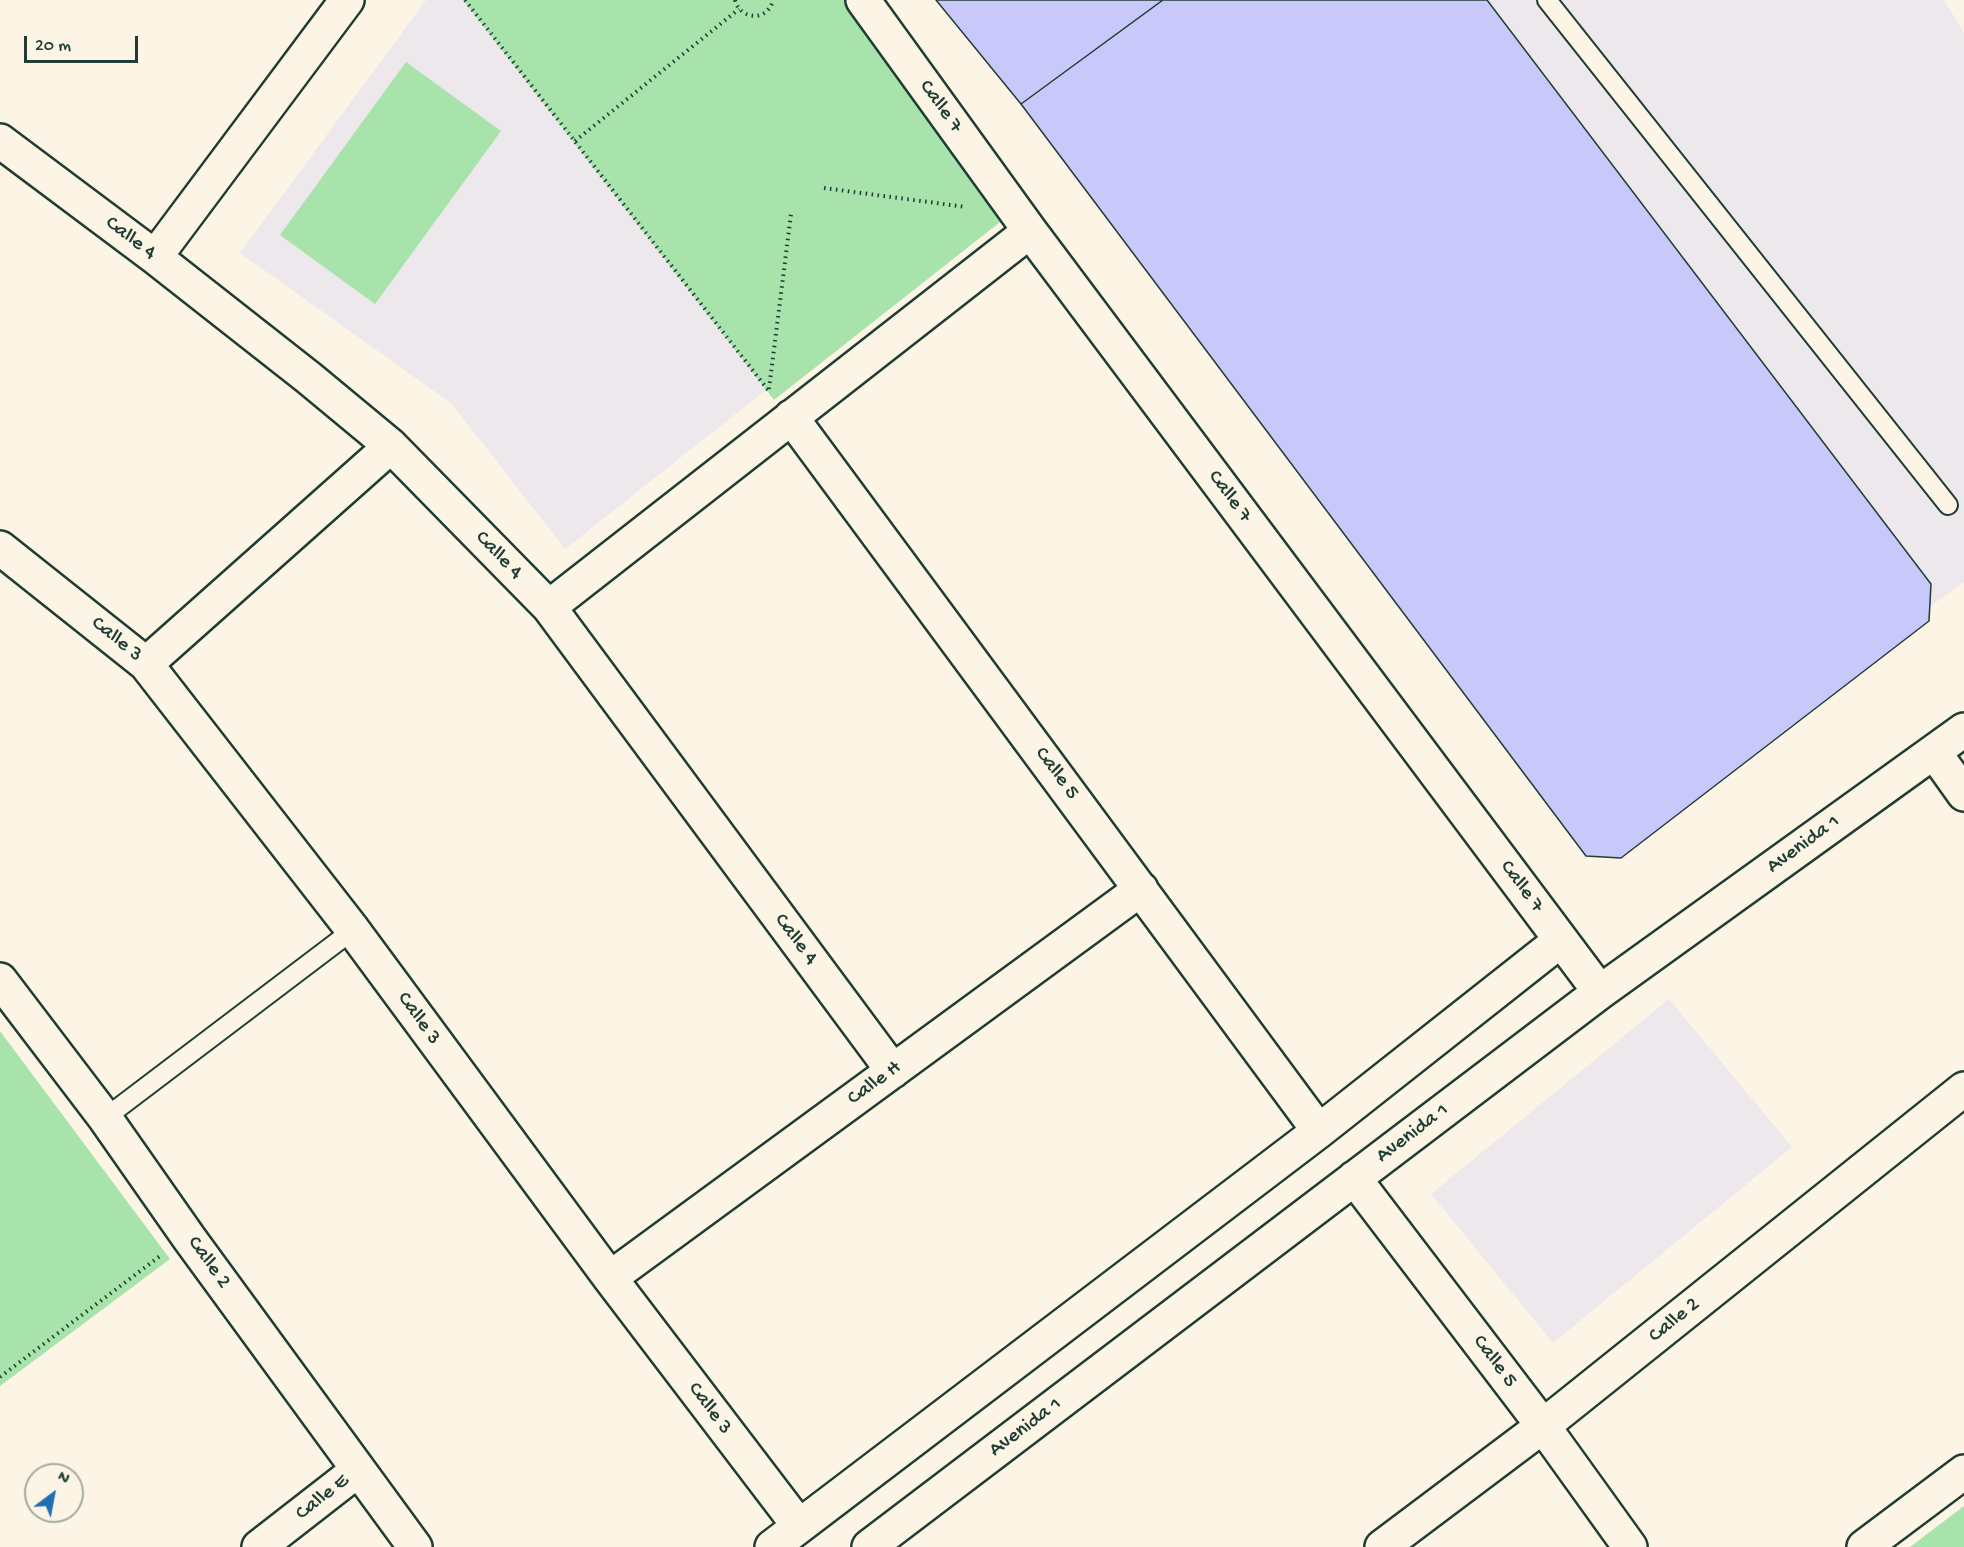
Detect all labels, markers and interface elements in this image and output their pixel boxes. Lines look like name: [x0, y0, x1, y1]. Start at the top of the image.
scale bar: [27, 24, 141, 62]
text: 20 m: [35, 36, 71, 57]
street label: Calle 7: [912, 76, 968, 138]
street label: Calle 4: [99, 211, 161, 267]
street label: Calle 7: [1201, 466, 1257, 528]
street label: Calle 4: [469, 526, 527, 586]
street label: Calle 3: [85, 612, 147, 668]
street label: Calle 5: [1028, 743, 1084, 805]
street label: Avenida 1: [1762, 810, 1846, 880]
street label: Calle 7: [1493, 856, 1549, 918]
street label: Calle 4: [767, 909, 823, 971]
street label: Calle 3: [390, 988, 446, 1050]
street label: Calle H: [843, 1056, 907, 1112]
street label: Avenida 1: [1372, 1099, 1454, 1169]
street label: Calle 2: [181, 1232, 235, 1294]
street label: Calle 2: [1644, 1293, 1706, 1349]
street label: Calle 5: [1466, 1331, 1522, 1393]
street label: Calle 3: [681, 1378, 737, 1440]
street label: Avenida 1: [985, 1393, 1067, 1463]
north arrow: [24, 1463, 84, 1523]
text: N: [53, 1468, 72, 1490]
street label: Calle E: [291, 1469, 355, 1527]

